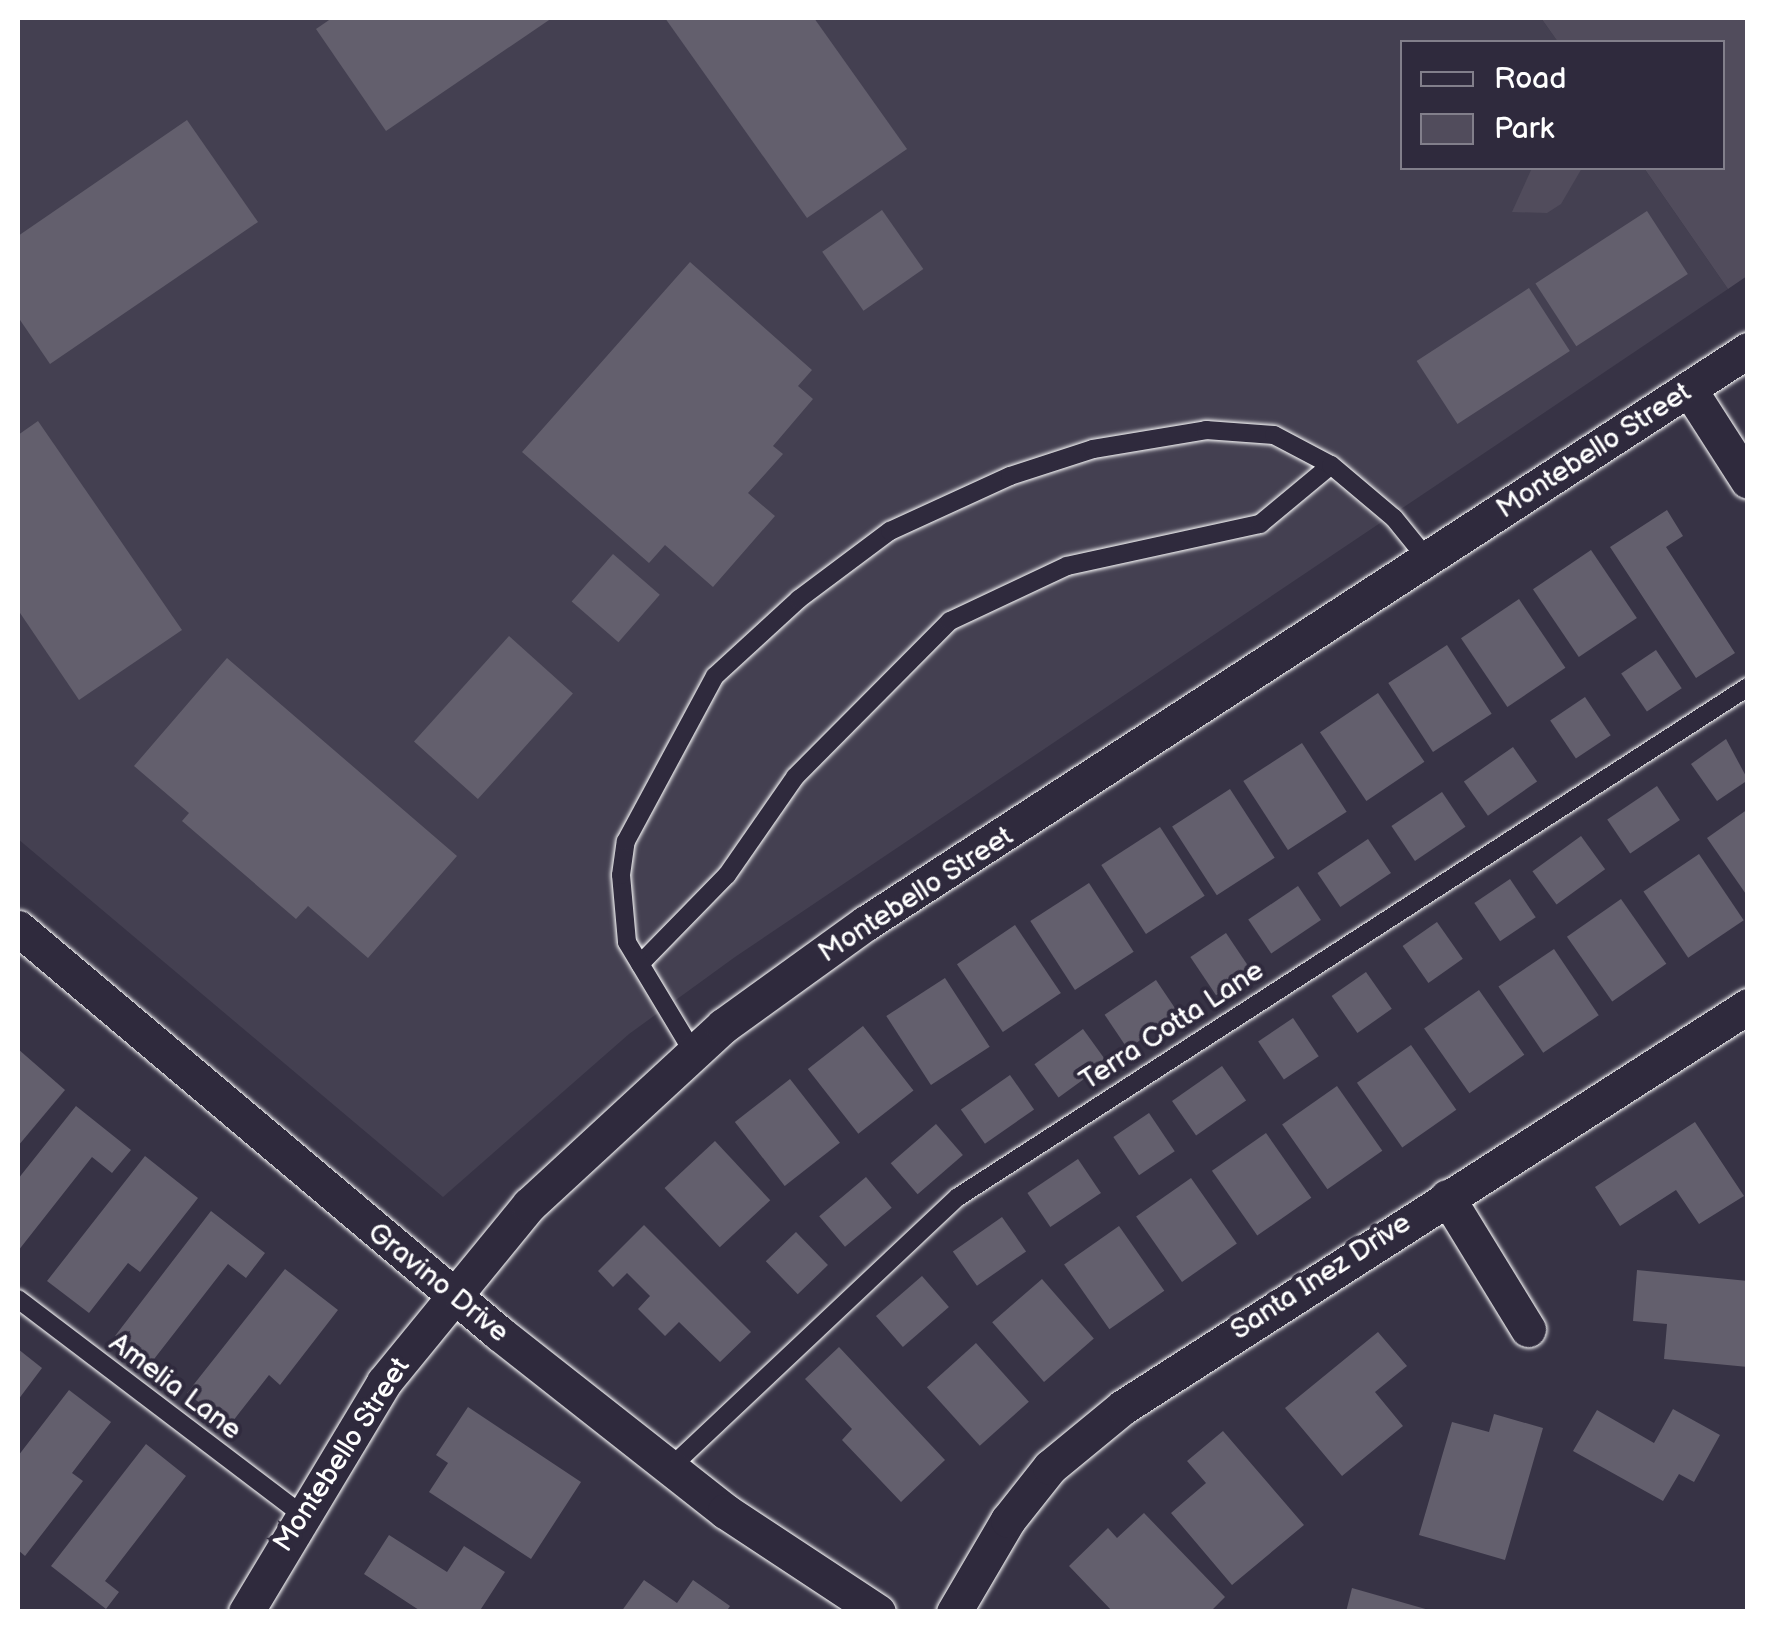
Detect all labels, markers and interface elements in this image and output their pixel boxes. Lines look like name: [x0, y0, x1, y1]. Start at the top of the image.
legend: [1400, 40, 1725, 170]
text: Road: [1494, 61, 1567, 97]
text: Park: [1494, 111, 1554, 147]
street label: Montebello Street: [1490, 376, 1698, 526]
street label: Montebello Street: [812, 820, 1020, 970]
street label: Terra Cotta Lane: [1074, 954, 1270, 1098]
street label: Santa Inez Drive: [1225, 1206, 1417, 1348]
street label: Gravino Drive: [361, 1216, 515, 1350]
street label: Amelia Lane: [102, 1326, 248, 1448]
street label: Montebello Street: [267, 1351, 417, 1559]

